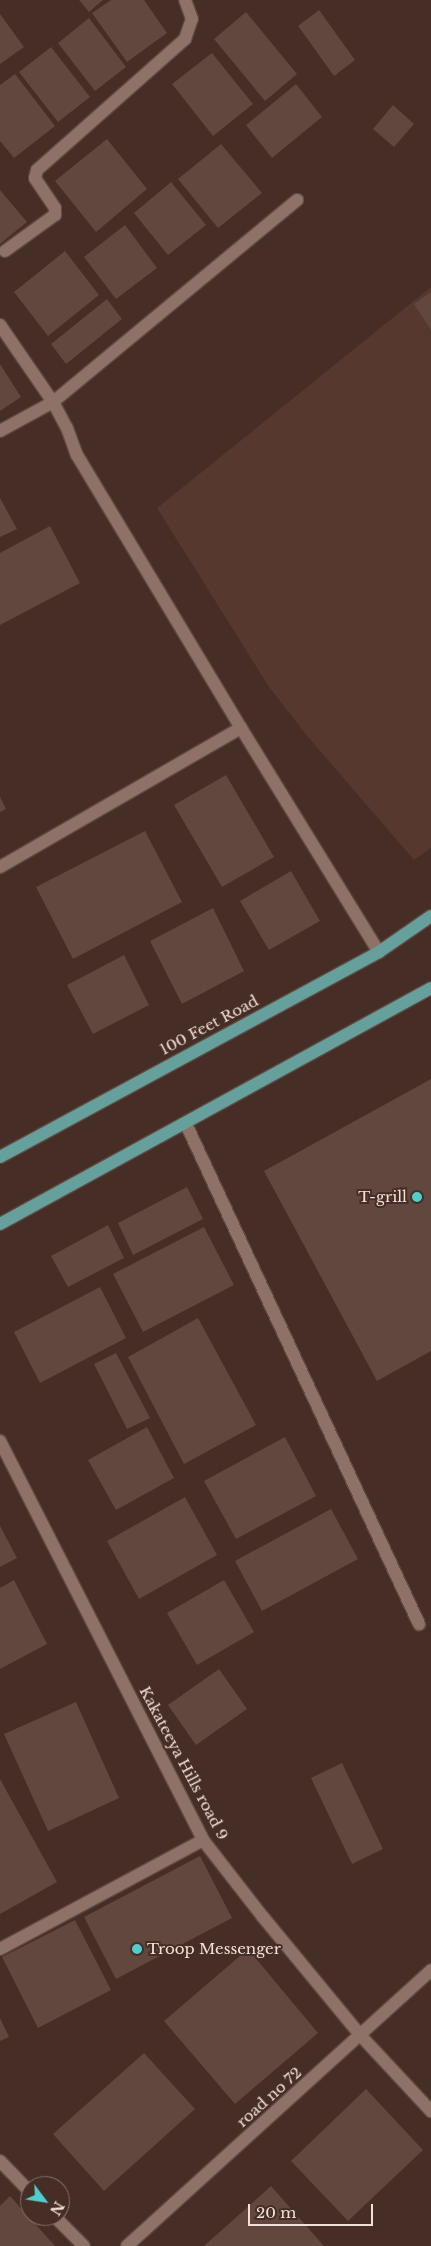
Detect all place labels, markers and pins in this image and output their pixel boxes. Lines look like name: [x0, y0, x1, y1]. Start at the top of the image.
place label: T-grill: [358, 1188, 407, 1206]
marker: T-grill: [411, 1191, 423, 1203]
place label: Troop Messenger: [147, 1940, 281, 1958]
marker: Troop Messenger: [131, 1943, 143, 1955]

